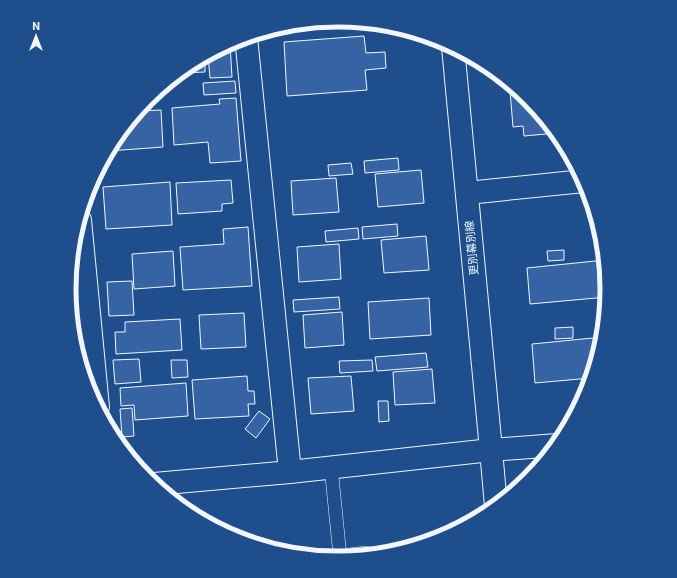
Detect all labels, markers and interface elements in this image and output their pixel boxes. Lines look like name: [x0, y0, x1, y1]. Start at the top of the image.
north arrow: [16, 16, 56, 56]
text: N: [32, 20, 40, 33]
street label: 更別幕別線: [463, 220, 481, 276]

